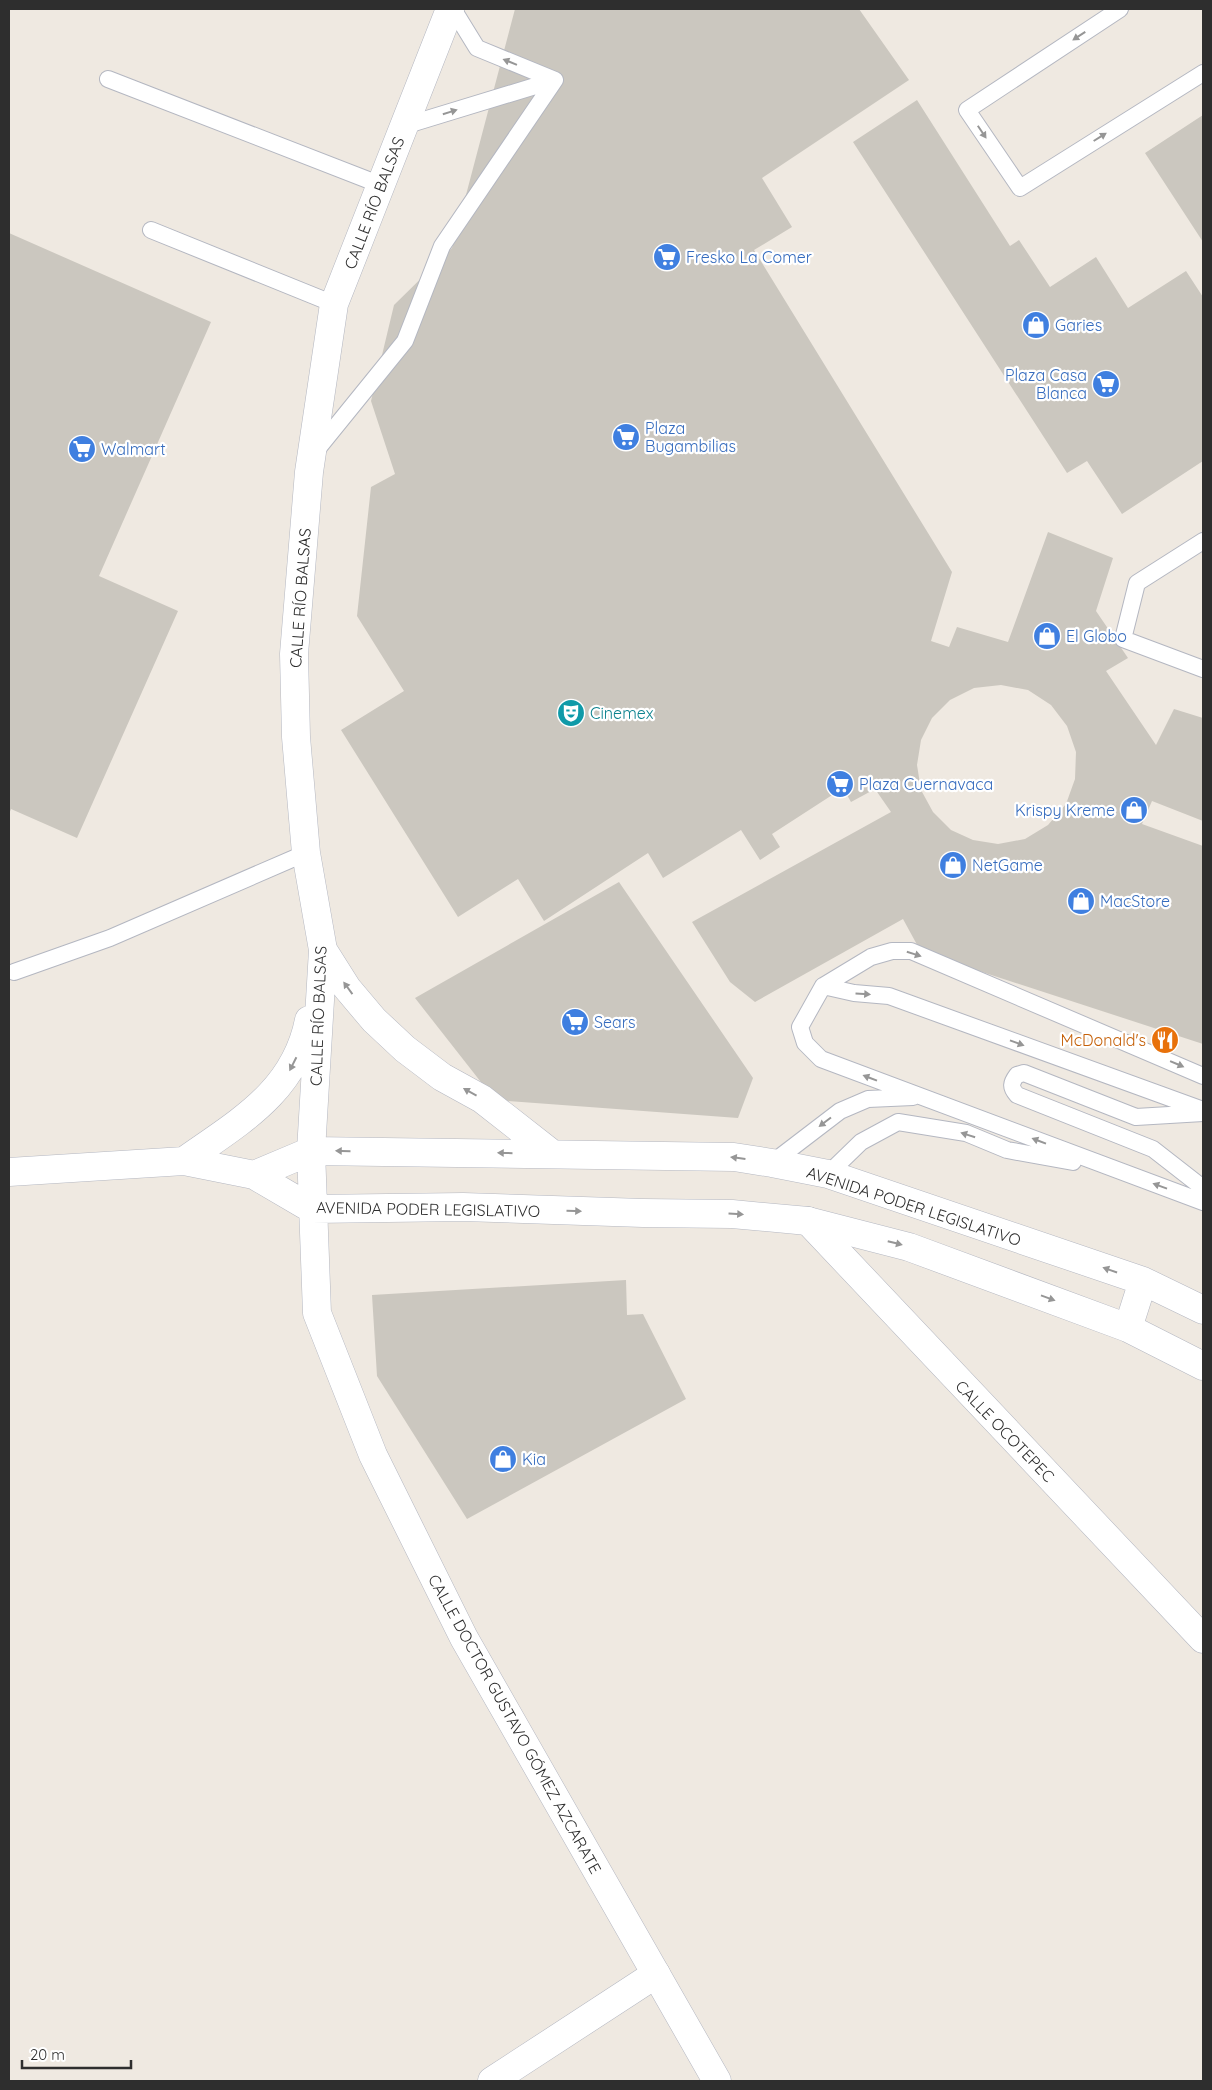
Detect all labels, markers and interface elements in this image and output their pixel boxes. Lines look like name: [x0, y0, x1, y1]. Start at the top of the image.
one-way arrow: [1073, 31, 1086, 40]
one-way arrow: [503, 57, 517, 65]
one-way arrow: [443, 108, 458, 116]
one-way arrow: [977, 126, 987, 139]
one-way arrow: [1094, 133, 1107, 142]
street label: CALLE RÍO BALSAS: [340, 134, 408, 272]
supermarket icon: Fresko La Comer: [652, 242, 682, 272]
place label: Fresko La Comer: [686, 247, 812, 267]
shop icon: Garies: [1021, 310, 1051, 340]
place label: Garies: [1055, 315, 1102, 335]
place label: Plaza Casa Blanca: [1005, 365, 1087, 403]
supermarket icon: Plaza Casa Blanca: [1091, 369, 1121, 399]
place label: Plaza Bugambilias: [645, 418, 736, 456]
supermarket icon: Plaza Bugambilias: [611, 422, 641, 452]
supermarket icon: Walmart: [67, 434, 97, 464]
place label: Walmart: [101, 439, 166, 459]
street label: CALLE RÍO BALSAS: [285, 527, 315, 669]
shop icon: El Globo: [1032, 621, 1062, 651]
place label: El Globo: [1066, 626, 1127, 646]
theatre icon: Cinemex: [556, 698, 586, 728]
place label: Cinemex: [590, 703, 654, 723]
supermarket icon: Plaza Cuernavaca: [825, 769, 855, 799]
place label: Plaza Cuernavaca: [859, 774, 993, 794]
shop icon: Krispy Kreme: [1119, 795, 1149, 825]
place label: Krispy Kreme: [1015, 800, 1115, 820]
shop icon: NetGame: [938, 850, 968, 880]
place label: NetGame: [972, 855, 1043, 875]
shop icon: MacStore: [1066, 886, 1096, 916]
place label: MacStore: [1100, 891, 1170, 911]
street label: CALLE RÍO BALSAS: [306, 946, 330, 1086]
one-way arrow: [907, 950, 922, 958]
one-way arrow: [342, 982, 353, 995]
one-way arrow: [856, 990, 872, 998]
supermarket icon: Sears: [560, 1007, 590, 1037]
place label: Sears: [594, 1012, 635, 1032]
restaurant icon: McDonald's: [1150, 1025, 1180, 1055]
place label: McDonald's: [1060, 1030, 1146, 1050]
one-way arrow: [1010, 1040, 1025, 1047]
one-way arrow: [289, 1057, 297, 1071]
one-way arrow: [1170, 1061, 1184, 1069]
one-way arrow: [862, 1074, 877, 1082]
one-way arrow: [463, 1088, 477, 1097]
one-way arrow: [819, 1117, 832, 1128]
one-way arrow: [960, 1130, 975, 1138]
one-way arrow: [1031, 1137, 1046, 1144]
one-way arrow: [335, 1147, 351, 1155]
one-way arrow: [497, 1149, 513, 1157]
one-way arrow: [729, 1154, 745, 1162]
street label: AVENIDA PODER LEGISLATIVO: [804, 1162, 1024, 1250]
one-way arrow: [1152, 1182, 1167, 1190]
street label: AVENIDA PODER LEGISLATIVO: [316, 1197, 540, 1221]
one-way arrow: [566, 1207, 582, 1215]
one-way arrow: [728, 1211, 744, 1219]
one-way arrow: [888, 1240, 903, 1248]
one-way arrow: [1103, 1266, 1118, 1274]
one-way arrow: [1041, 1295, 1055, 1303]
street label: CALLE OCOTEPEC: [951, 1376, 1059, 1486]
shop icon: Kia: [488, 1444, 518, 1474]
place label: Kia: [522, 1449, 546, 1469]
street label: CALLE DOCTOR GUSTAVO GÓMEZ AZCARATE: [424, 1571, 606, 1877]
scale bar: [22, 2038, 131, 2070]
text: 20 m: [30, 2045, 65, 2064]

